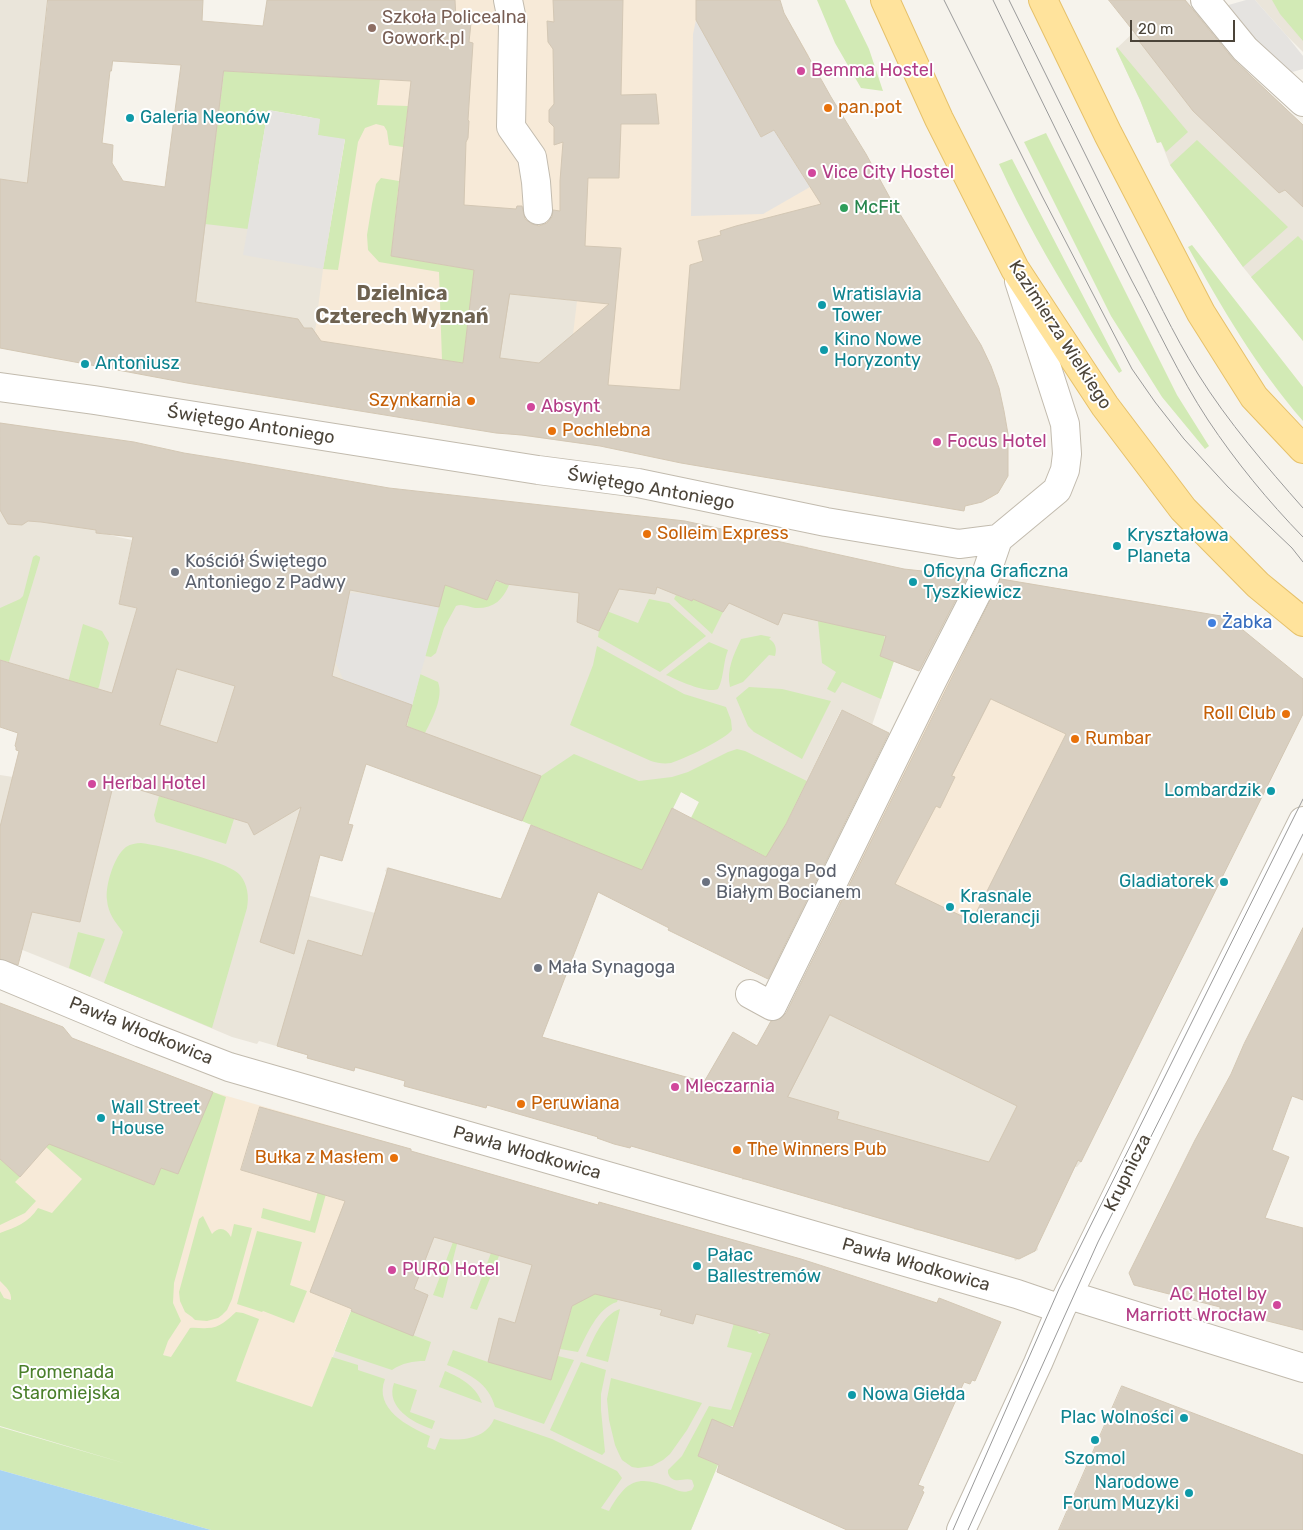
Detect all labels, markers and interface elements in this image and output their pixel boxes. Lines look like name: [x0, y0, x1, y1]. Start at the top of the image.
place label: Szkoła Policealna Gowork.pl: [382, 7, 527, 50]
scale bar: [1133, 10, 1238, 42]
text: 20 m: [1138, 20, 1173, 38]
marker: Szkoła Policealna Gowork.pl: [366, 22, 378, 34]
place label: Bemma Hostel: [811, 60, 933, 82]
marker: Bemma Hostel: [795, 65, 807, 77]
place label: pan.pot: [838, 97, 902, 119]
marker: pan.pot: [822, 102, 834, 114]
place label: Galeria Neonów: [140, 107, 271, 129]
marker: Galeria Neonów: [124, 112, 136, 124]
place label: Vice City Hostel: [822, 162, 954, 184]
marker: Vice City Hostel: [806, 167, 818, 179]
place label: McFit: [854, 197, 900, 219]
marker: McFit: [838, 202, 850, 214]
street label: Kazimierza Wielkiego: [1004, 257, 1116, 413]
district label: Dzielnica Czterech Wyznań: [315, 282, 489, 329]
place label: Wratislavia Tower: [832, 284, 922, 326]
marker: Wratislavia Tower: [816, 299, 828, 311]
place label: Kino Nowe Horyzonty: [834, 329, 922, 372]
marker: Kino Nowe Horyzonty: [818, 344, 830, 356]
place label: Antoniusz: [95, 353, 180, 375]
marker: Antoniusz: [79, 358, 91, 370]
place label: Szynkarnia: [369, 390, 461, 412]
marker: Szynkarnia: [465, 395, 477, 407]
place label: Absynt: [541, 396, 600, 418]
street label: Świętego Antoniego: [166, 401, 336, 449]
marker: Absynt: [525, 401, 537, 413]
place label: Pochlebna: [562, 420, 651, 442]
marker: Pochlebna: [546, 425, 558, 437]
place label: Focus Hotel: [947, 431, 1047, 453]
marker: Focus Hotel: [931, 436, 943, 448]
street label: Świętego Antoniego: [566, 464, 736, 514]
place label: Solleim Express: [657, 523, 789, 545]
place label: Kryształowa Planeta: [1127, 525, 1229, 568]
marker: Solleim Express: [641, 528, 653, 540]
marker: Kryształowa Planeta: [1111, 540, 1123, 552]
place label: Kościół Świętego Antoniego z Padwy: [185, 551, 346, 594]
place label: Oficyna Graficzna Tyszkiewicz: [923, 561, 1069, 604]
marker: Kościół Świętego Antoniego z Padwy: [169, 566, 181, 578]
marker: Oficyna Graficzna Tyszkiewicz: [907, 576, 919, 588]
place label: Żabka: [1222, 612, 1272, 634]
marker: Żabka: [1206, 617, 1218, 629]
place label: Roll Club: [1203, 703, 1276, 725]
marker: Roll Club: [1280, 708, 1292, 720]
place label: Rumbar: [1085, 728, 1151, 750]
marker: Rumbar: [1069, 733, 1081, 745]
place label: Herbal Hotel: [102, 773, 206, 795]
marker: Herbal Hotel: [86, 778, 98, 790]
place label: Lombardzik: [1164, 780, 1261, 802]
marker: Lombardzik: [1265, 785, 1277, 797]
place label: Synagoga Pod Białym Bocianem: [716, 861, 861, 904]
place label: Gladiatorek: [1119, 871, 1214, 893]
marker: Synagoga Pod Białym Bocianem: [700, 876, 712, 888]
marker: Gladiatorek: [1218, 876, 1230, 888]
place label: Krasnale Tolerancji: [960, 886, 1040, 929]
marker: Krasnale Tolerancji: [944, 901, 956, 913]
place label: Mała Synagoga: [548, 957, 675, 979]
marker: Mała Synagoga: [532, 962, 544, 974]
street label: Pawła Włodkowica: [66, 992, 216, 1070]
place label: Mleczarnia: [685, 1076, 775, 1098]
marker: Mleczarnia: [669, 1081, 681, 1093]
place label: Peruwiana: [531, 1093, 620, 1115]
place label: Wall Street House: [111, 1097, 200, 1140]
marker: Peruwiana: [515, 1098, 527, 1110]
marker: Wall Street House: [95, 1112, 107, 1124]
street label: Pawła Włodkowica: [450, 1122, 604, 1184]
street label: Krupnicza: [1100, 1131, 1156, 1215]
place label: The Winners Pub: [747, 1139, 887, 1161]
marker: The Winners Pub: [731, 1144, 743, 1156]
place label: Bułka z Masłem: [255, 1147, 384, 1169]
marker: Bułka z Masłem: [388, 1152, 400, 1164]
street label: Pawła Włodkowica: [839, 1234, 993, 1296]
place label: Pałac Ballestremów: [707, 1245, 821, 1288]
place label: PURO Hotel: [402, 1259, 499, 1281]
marker: Pałac Ballestremów: [691, 1260, 703, 1272]
marker: PURO Hotel: [386, 1264, 398, 1276]
place label: AC Hotel by Marriott Wrocław: [1126, 1284, 1267, 1326]
marker: AC Hotel by Marriott Wrocław: [1271, 1299, 1283, 1311]
park label: Promenada Staromiejska: [12, 1362, 120, 1405]
place label: Nowa Giełda: [862, 1384, 965, 1406]
marker: Nowa Giełda: [846, 1389, 858, 1401]
place label: Plac Wolności: [1060, 1407, 1174, 1429]
marker: Plac Wolności: [1178, 1412, 1190, 1424]
marker: Szomol: [1089, 1434, 1101, 1446]
place label: Szomol: [1064, 1448, 1126, 1470]
place label: Narodowe Forum Muzyki: [1062, 1472, 1179, 1515]
marker: Narodowe Forum Muzyki: [1183, 1487, 1195, 1499]

